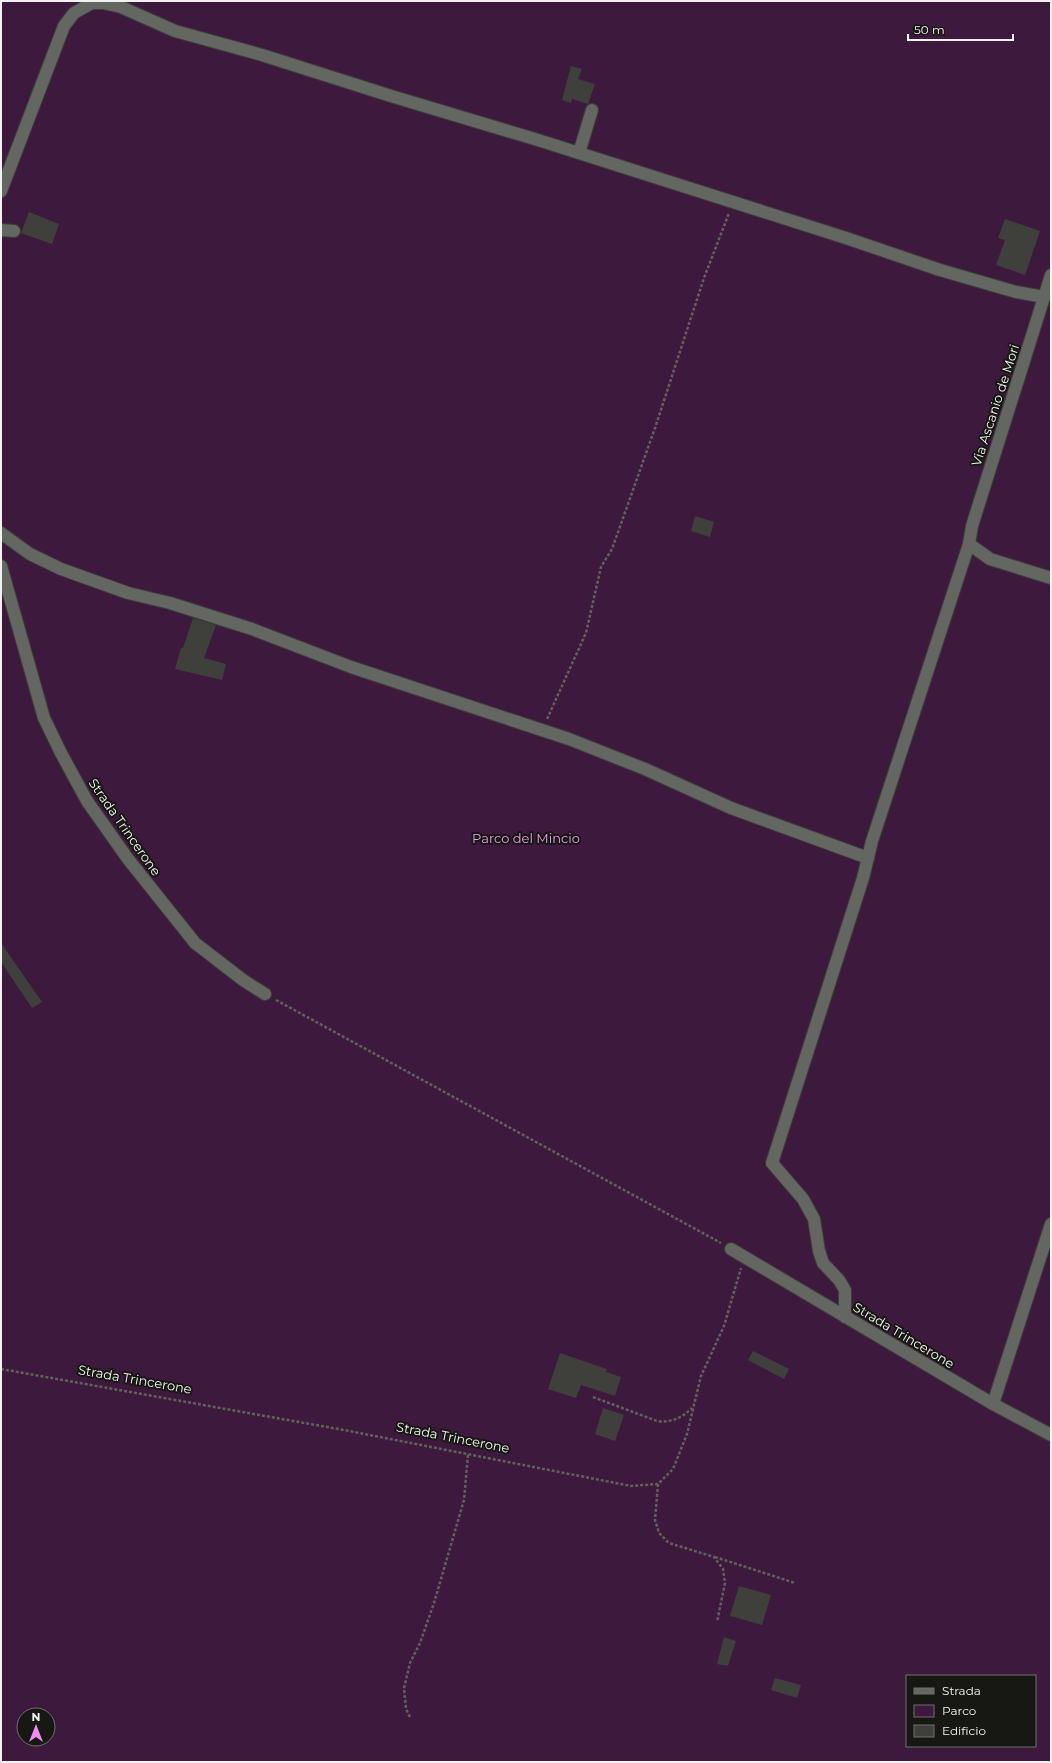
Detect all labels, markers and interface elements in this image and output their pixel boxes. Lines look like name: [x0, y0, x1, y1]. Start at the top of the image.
scale bar: [908, 16, 1013, 42]
text: 50 m: [914, 22, 945, 37]
street label: Via Ascanio de Mori: [968, 342, 1022, 468]
street label: Strada Trincerone: [85, 775, 165, 879]
park label: Parco del Mincio: [472, 830, 580, 846]
street label: Strada Trincerone: [851, 1299, 958, 1372]
street label: Strada Trincerone: [77, 1361, 193, 1397]
street label: Strada Trincerone: [395, 1418, 511, 1456]
legend: [906, 1675, 1036, 1747]
text: Strada: [942, 1683, 981, 1698]
text: Parco: [942, 1703, 976, 1718]
north arrow: [16, 1707, 56, 1747]
text: N: [32, 1710, 40, 1724]
text: Edificio: [942, 1723, 986, 1738]

